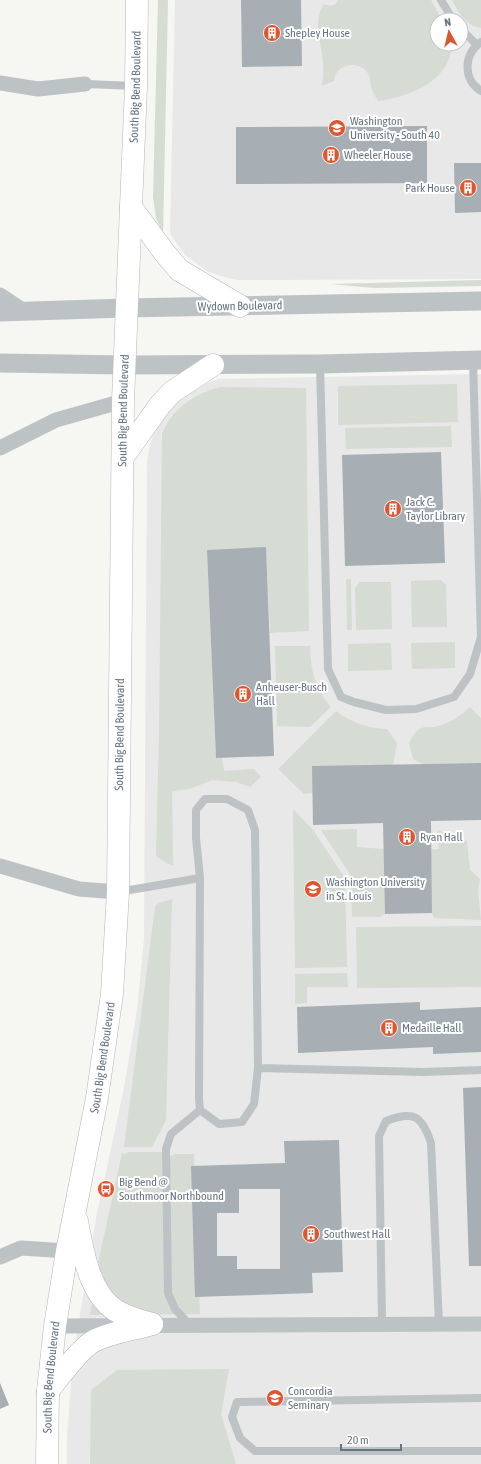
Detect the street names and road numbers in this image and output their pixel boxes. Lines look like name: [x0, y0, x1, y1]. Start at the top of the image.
street label: South Big Bend Boulevard: [127, 31, 144, 143]
street label: Wydown Boulevard: [198, 298, 282, 314]
street label: South Big Bend Boulevard: [115, 354, 132, 467]
street label: South Big Bend Boulevard: [112, 678, 127, 791]
street label: South Big Bend Boulevard: [87, 1001, 118, 1114]
street label: South Big Bend Boulevard: [40, 1320, 63, 1433]

